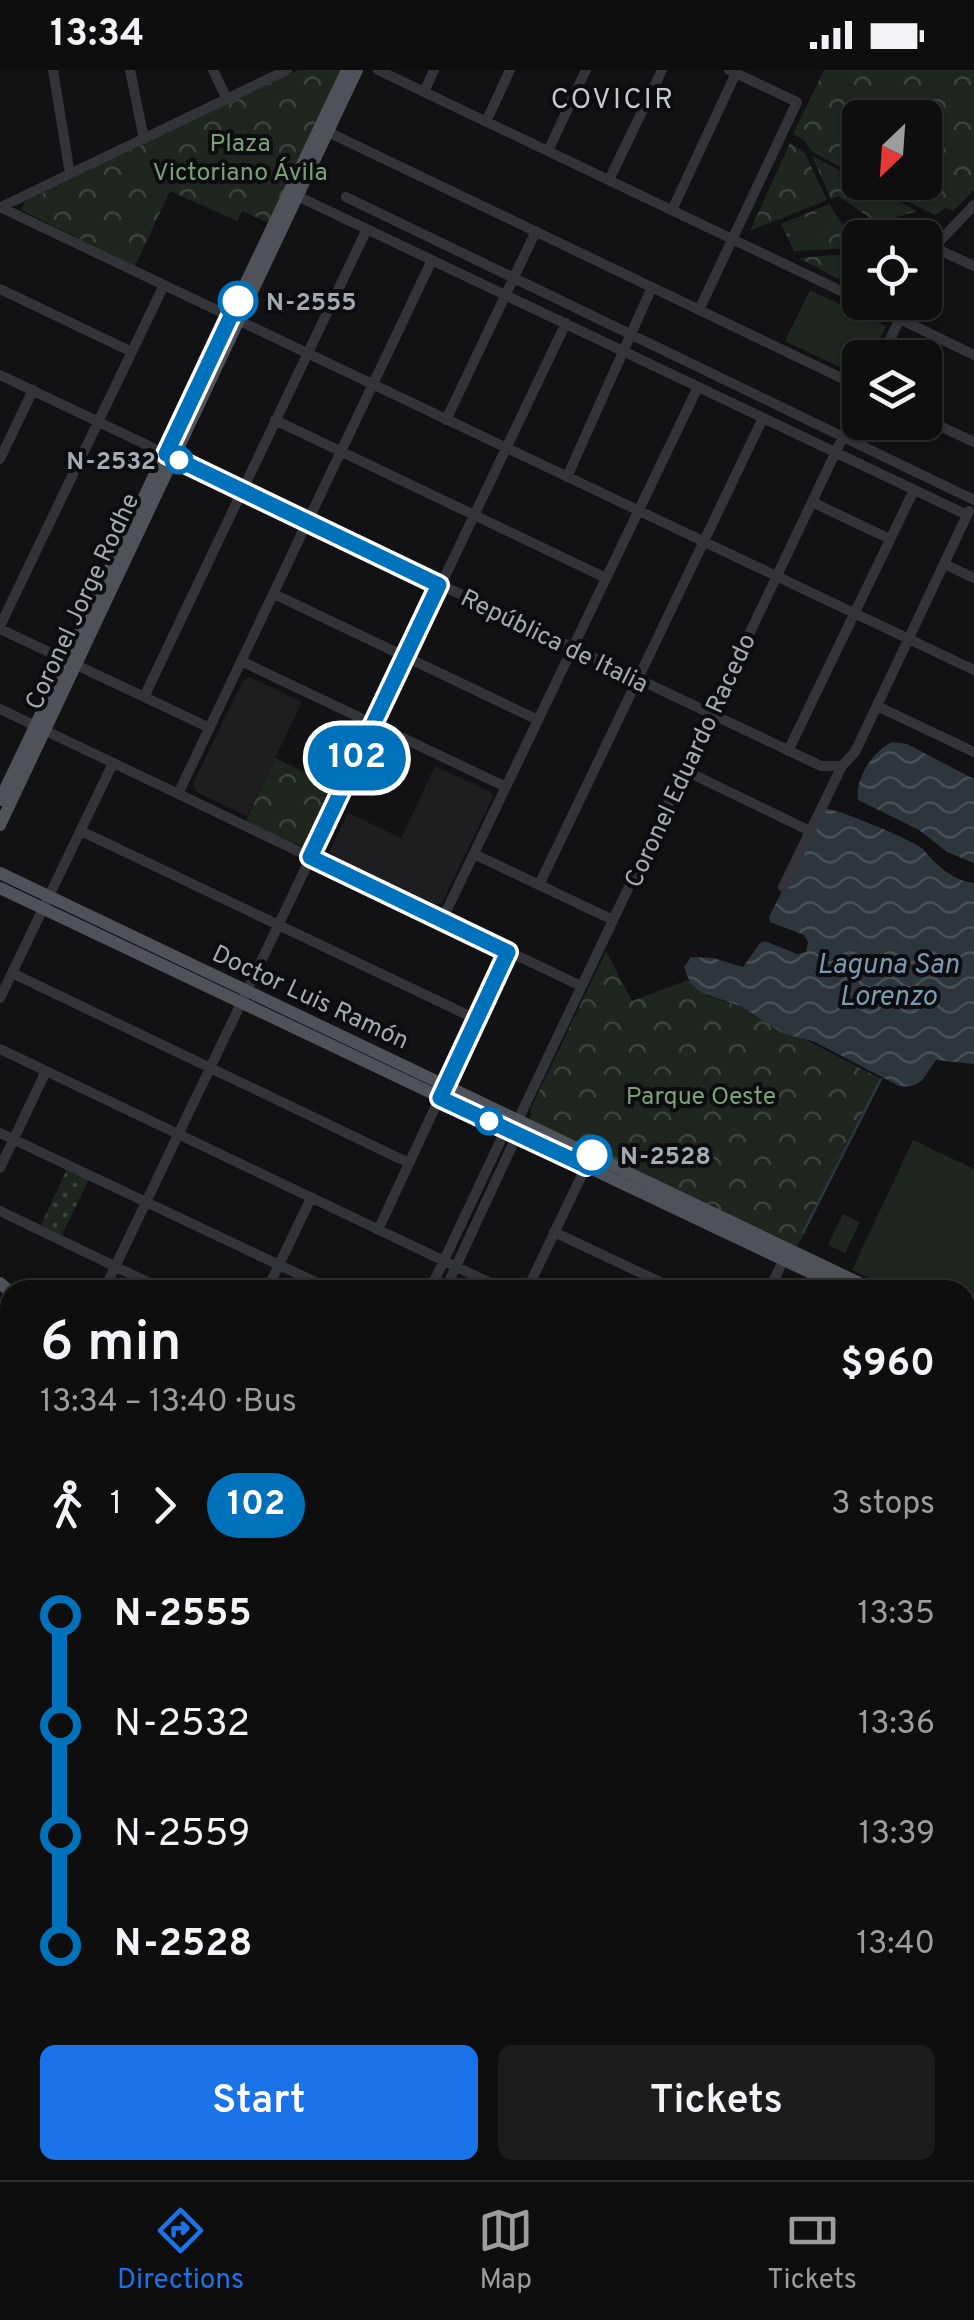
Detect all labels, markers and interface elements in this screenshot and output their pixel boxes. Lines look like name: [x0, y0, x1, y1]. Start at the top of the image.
text: 13:34: [50, 11, 144, 60]
district label: COVICIR: [551, 83, 675, 119]
north arrow: [842, 100, 942, 200]
map controls: [842, 100, 942, 440]
park label: Plaza Victoriano Ávila: [152, 129, 328, 190]
button: locate: [842, 220, 942, 320]
marker: N-2555: [219, 282, 257, 320]
place label: N-2555: [266, 288, 357, 320]
button: layers: [842, 340, 942, 440]
place label: N-2532: [66, 447, 156, 479]
marker: N-2532: [166, 447, 192, 473]
street label: Coronel Jorge Rodhe: [19, 489, 148, 716]
street label: República de Italia: [455, 583, 653, 702]
street label: Coronel Eduardo Racedo: [619, 629, 765, 893]
line badge: 102: [300, 726, 414, 790]
text: 102: [328, 736, 386, 780]
street label: Doctor Luis Ramón: [206, 939, 413, 1058]
water label: Laguna San Lorenzo: [817, 948, 959, 1016]
park label: Parque Oeste: [626, 1082, 776, 1114]
unlabelled marker: [476, 1108, 502, 1134]
marker: N-2528: [573, 1136, 611, 1174]
place label: N-2528: [620, 1142, 711, 1174]
text: 6 min: [40, 1310, 182, 1380]
text: $960: [840, 1341, 935, 1390]
text: 13:34 – 13:40 · Bus: [40, 1383, 297, 1423]
icon: walk: [40, 1478, 95, 1533]
icon: forward: [137, 1478, 192, 1533]
text: 102: [227, 1483, 285, 1527]
text: 1: [110, 1485, 122, 1525]
text: 3 stops: [831, 1485, 935, 1525]
text: N-2555: [114, 1591, 252, 1640]
text: 13:35: [857, 1595, 935, 1635]
text: N-2532: [114, 1701, 250, 1750]
text: 13:36: [858, 1705, 935, 1745]
text: N-2559: [114, 1811, 251, 1860]
text: 13:39: [859, 1815, 935, 1855]
text: N-2528: [114, 1921, 252, 1970]
text: 13:40: [856, 1925, 935, 1965]
button: Start: [40, 2045, 478, 2160]
button: Tickets: [498, 2045, 935, 2160]
tab: Directions: [117, 2203, 244, 2299]
tab: Map: [478, 2203, 533, 2299]
tab: Tickets: [767, 2203, 857, 2299]

